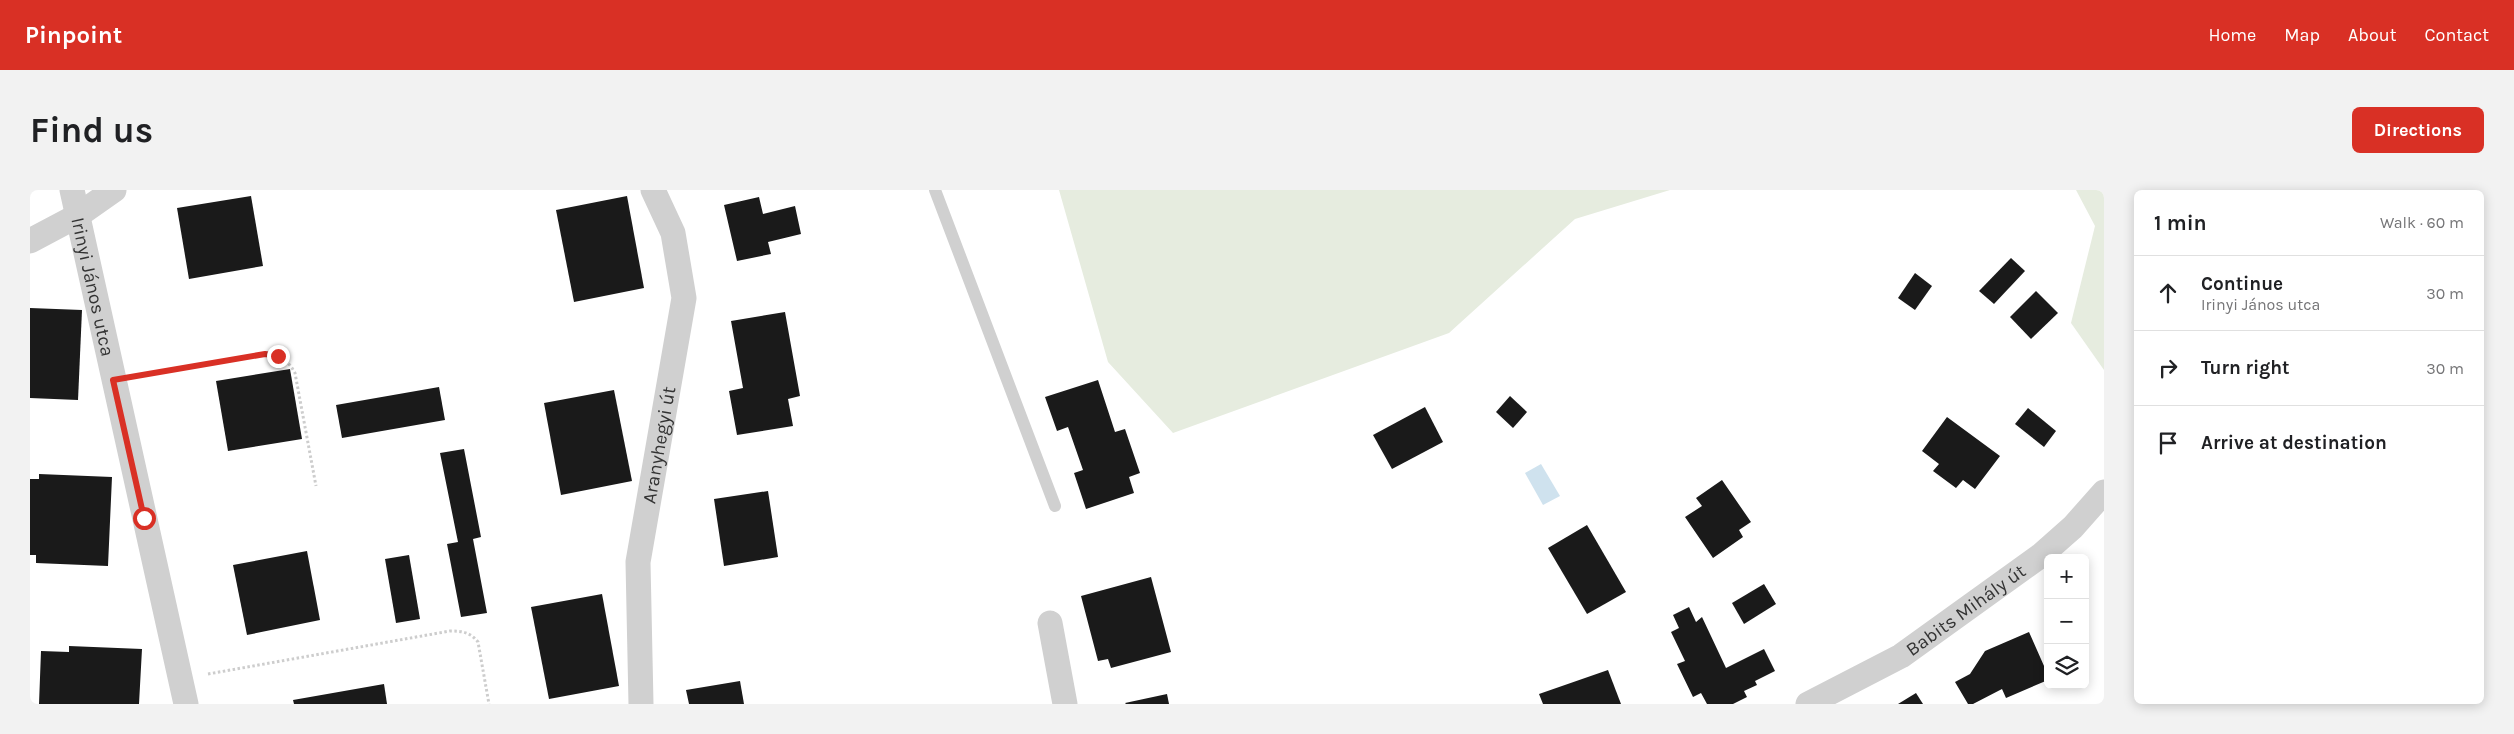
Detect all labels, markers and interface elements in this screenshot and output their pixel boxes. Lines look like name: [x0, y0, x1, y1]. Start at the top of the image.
text: Pinpoint: [25, 21, 122, 49]
text: Home: [2208, 24, 2256, 46]
text: Map: [2284, 24, 2320, 46]
text: About: [2348, 24, 2397, 46]
text: Contact: [2425, 24, 2489, 46]
button: Directions: [2352, 107, 2484, 153]
text: Find us: [30, 110, 153, 151]
text: 1 min: [2154, 211, 2207, 235]
text: Walk · 60 m: [2380, 213, 2464, 232]
street label: Irinyi János utca: [66, 215, 119, 358]
text: Continue: [2201, 273, 2283, 295]
icon: ahead: [2154, 279, 2182, 307]
text: 30 m: [2426, 284, 2464, 303]
text: Irinyi János utca: [2201, 295, 2320, 314]
route end: [267, 345, 290, 368]
icon: right: [2154, 354, 2182, 382]
text: Turn right: [2201, 357, 2290, 379]
text: 30 m: [2426, 359, 2464, 378]
street label: Aranyhegyi út: [638, 385, 680, 505]
icon: arrive: [2154, 429, 2182, 457]
text: Arrive at destination: [2201, 432, 2387, 454]
route start: [133, 507, 156, 530]
map controls: [2044, 554, 2089, 689]
button: +: [2044, 554, 2089, 599]
street label: Babits Mihály út: [1902, 560, 2030, 661]
button: −: [2044, 599, 2089, 644]
button: layers: [2044, 644, 2089, 689]

